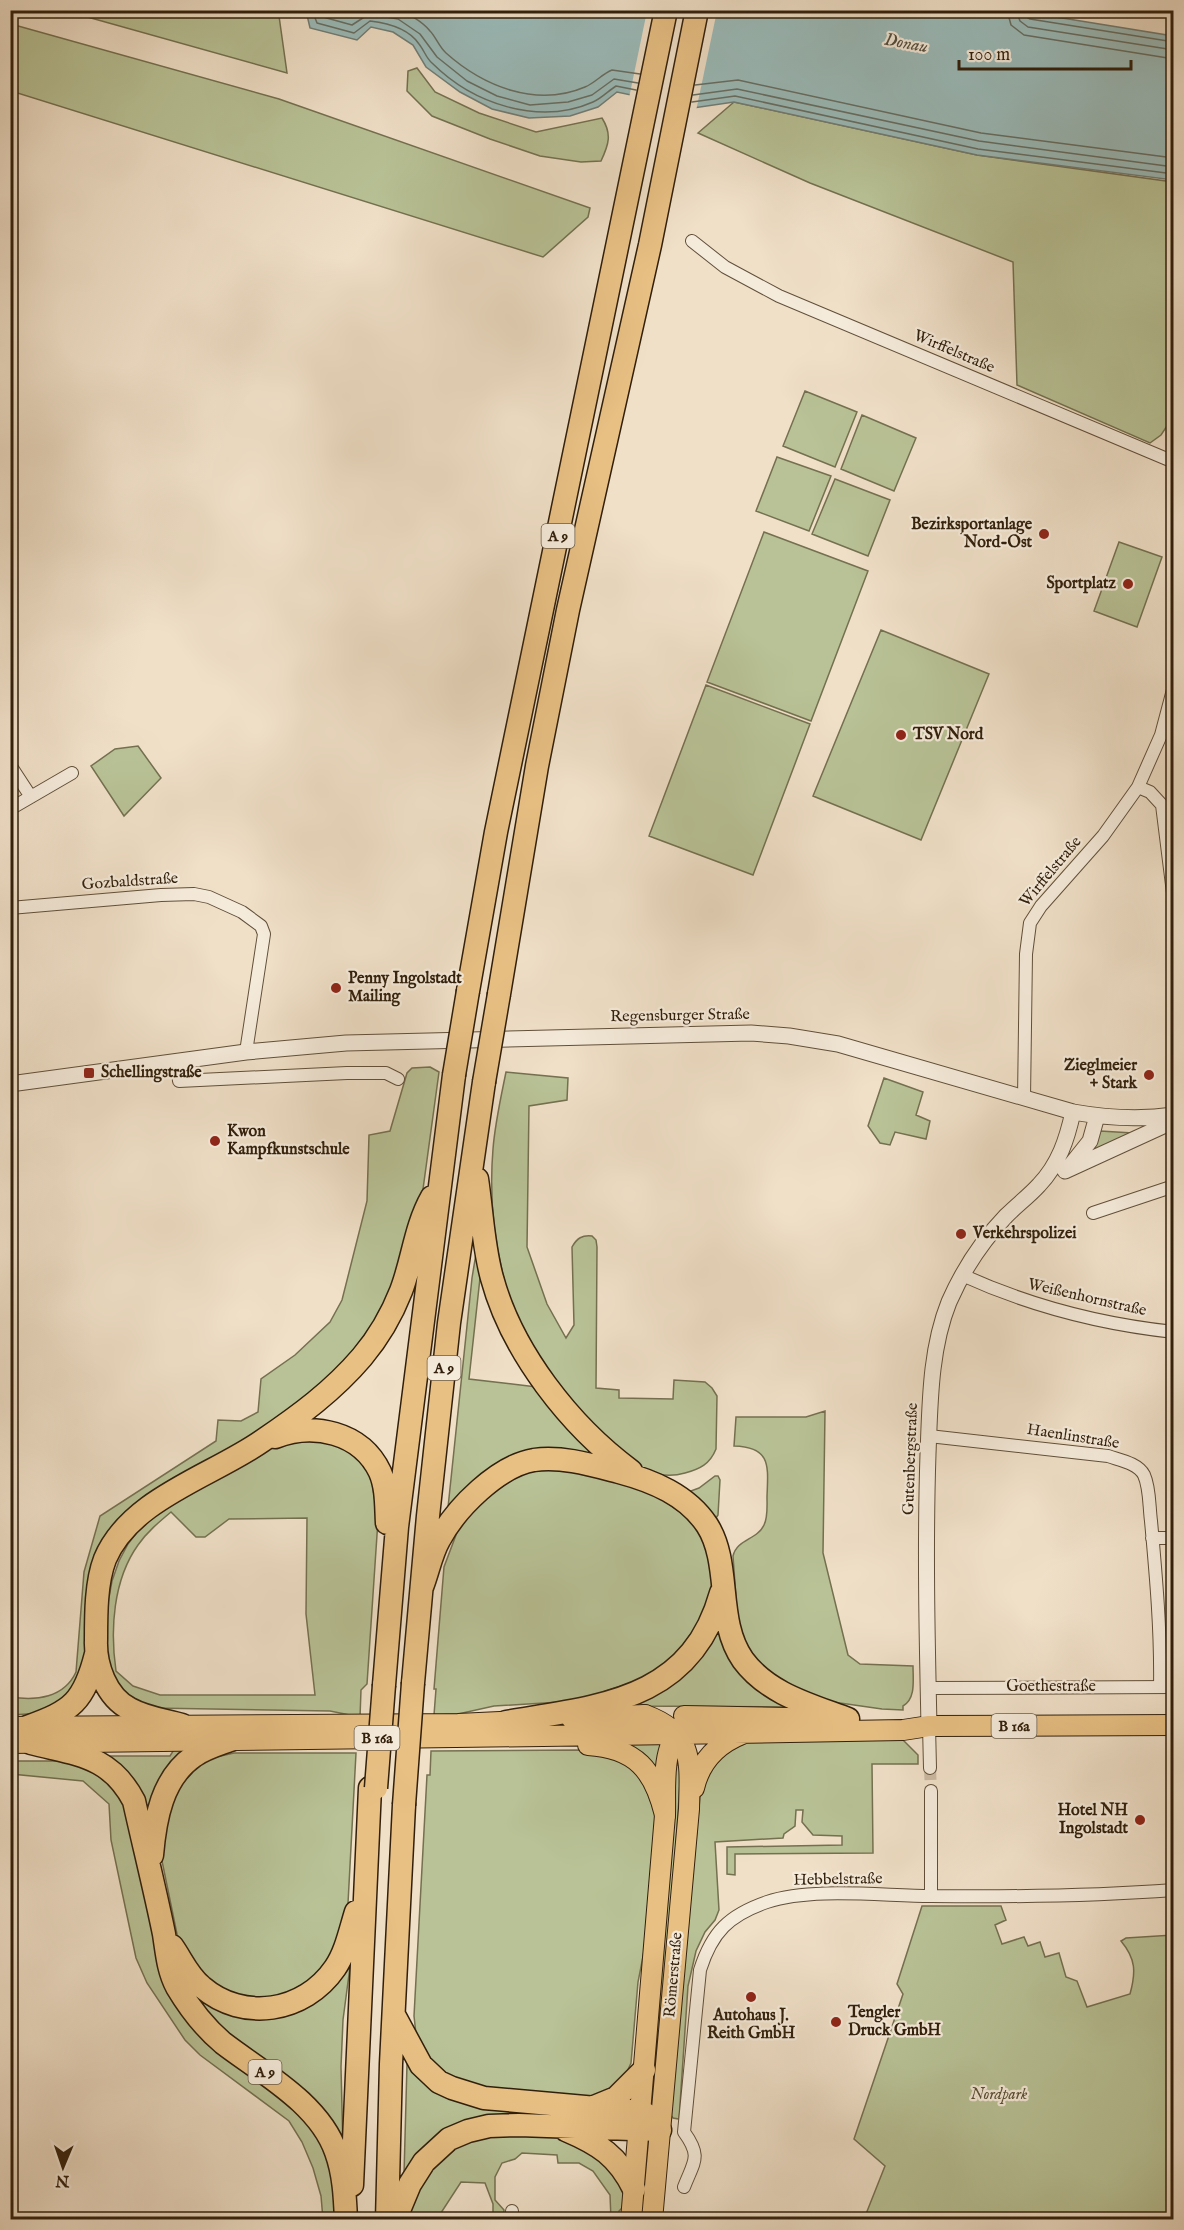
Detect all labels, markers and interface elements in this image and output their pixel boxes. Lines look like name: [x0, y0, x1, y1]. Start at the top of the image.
water label: Donau: [882, 29, 930, 59]
scale bar: [959, 33, 1132, 71]
text: 100 m: [968, 44, 1010, 67]
street label: Wirffelstraße: [910, 326, 998, 378]
place label: Bezirksportanlage Nord-Ost: [911, 515, 1033, 553]
road number: A 9: [542, 524, 574, 548]
marker: Bezirksportanlage Nord-Ost: [1037, 527, 1051, 541]
place label: Sportplatz: [1046, 574, 1117, 594]
marker: Sportplatz: [1121, 577, 1135, 591]
place label: TSV Nord: [912, 725, 984, 745]
marker: TSV Nord: [894, 728, 908, 742]
street label: Wirffelstraße: [1016, 833, 1086, 911]
street label: Gozbaldstraße: [81, 869, 179, 895]
place label: Penny Ingolstadt Mailing: [348, 969, 462, 1007]
marker: Penny Ingolstadt Mailing: [329, 981, 343, 995]
street label: Regensburger Straße: [610, 1005, 750, 1027]
place label: Zieglmeier + Stark: [1064, 1056, 1137, 1094]
place label: Schellingstraße: [101, 1063, 202, 1083]
marker: Schellingstraße: [82, 1066, 96, 1080]
marker: Zieglmeier + Stark: [1142, 1068, 1156, 1082]
place label: Kwon Kampfkunstschule: [227, 1122, 350, 1160]
marker: Kwon Kampfkunstschule: [208, 1134, 222, 1148]
place label: Verkehrspolizei: [972, 1224, 1077, 1244]
marker: Verkehrspolizei: [954, 1227, 968, 1241]
street label: Weißenhornstraße: [1026, 1275, 1148, 1321]
road number: A 9: [428, 1356, 460, 1380]
street label: Gutenbergstraße: [899, 1403, 923, 1515]
street label: Haenlinstraße: [1025, 1420, 1121, 1454]
street label: Goethestraße: [1006, 1677, 1096, 1697]
road number: B 16a: [992, 1714, 1036, 1738]
road number: B 16a: [354, 1726, 400, 1750]
place label: Hotel NH Ingolstadt: [1058, 1801, 1129, 1839]
marker: Hotel NH Ingolstadt: [1133, 1813, 1147, 1827]
street label: Hebbelstraße: [793, 1869, 883, 1891]
street label: Römerstraße: [660, 1931, 688, 2019]
marker: Autohaus J. Reith GmbH: [744, 1990, 758, 2004]
place label: Tengler Druck GmbH: [847, 2003, 941, 2041]
place label: Autohaus J. Reith GmbH: [707, 2006, 795, 2044]
marker: Tengler Druck GmbH: [829, 2015, 843, 2029]
road number: A 9: [248, 2060, 282, 2084]
park label: Nordpark: [971, 2085, 1028, 2105]
north arrow: [33, 2137, 93, 2197]
text: N: [55, 2170, 71, 2190]

